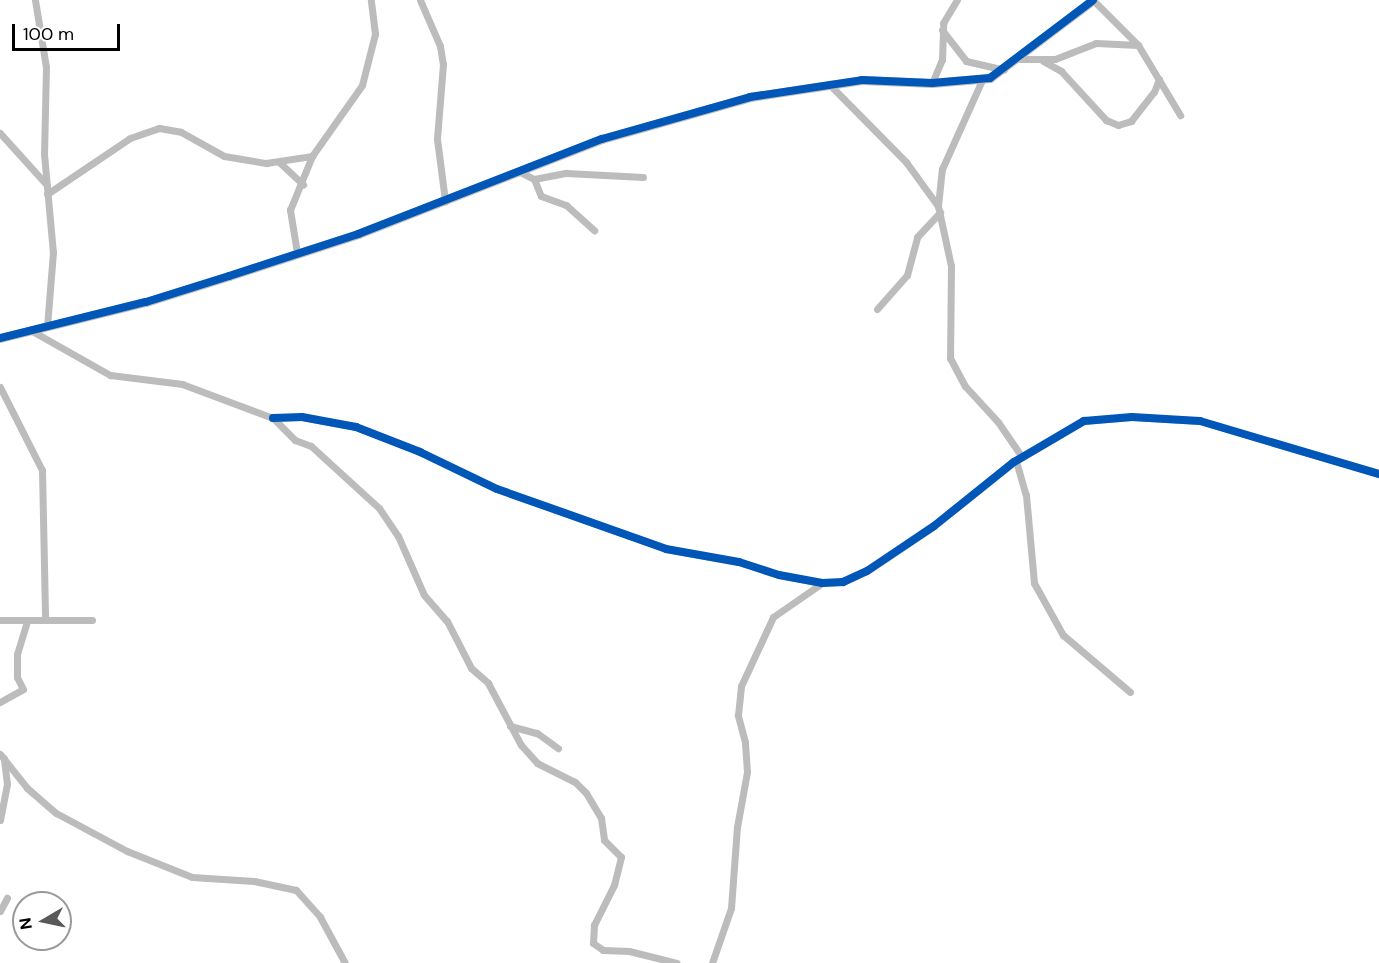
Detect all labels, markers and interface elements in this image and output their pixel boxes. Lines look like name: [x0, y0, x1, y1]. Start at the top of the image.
scale bar: [15, 12, 123, 50]
text: 100 m: [23, 22, 74, 46]
north arrow: [12, 891, 72, 951]
text: N: [14, 916, 37, 931]

